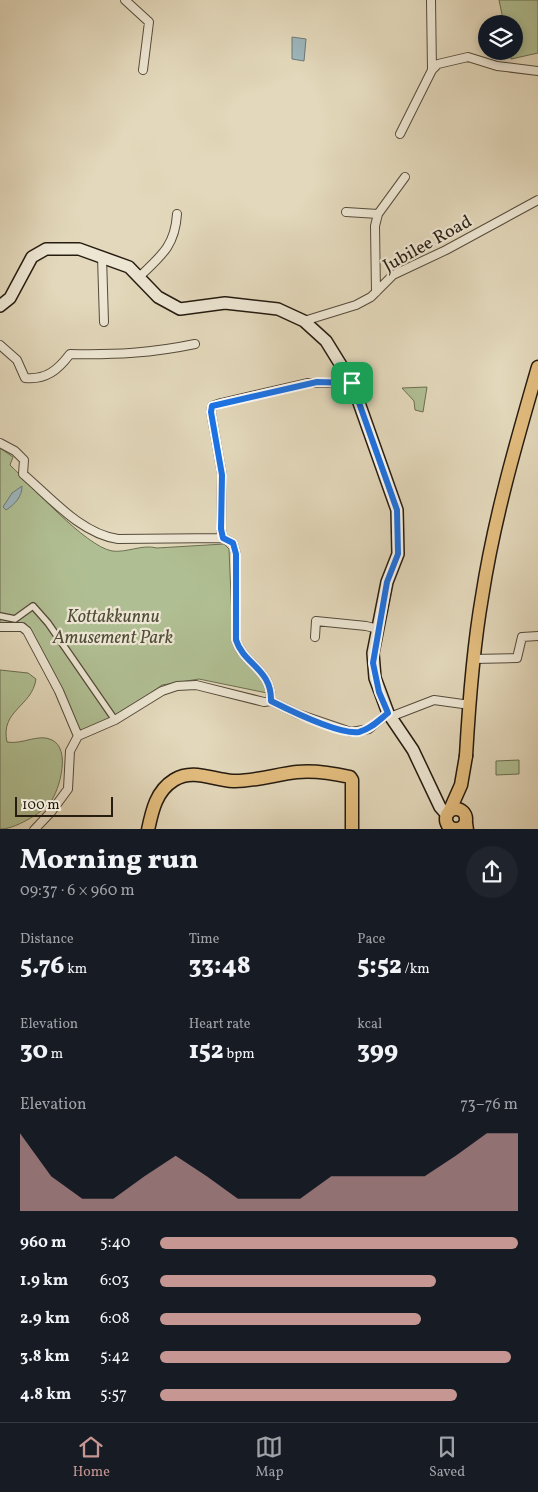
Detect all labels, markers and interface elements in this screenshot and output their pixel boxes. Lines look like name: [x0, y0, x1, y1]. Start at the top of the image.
map controls: [478, 15, 523, 60]
button: layers: [478, 15, 523, 60]
street label: Jubilee Road: [379, 210, 477, 279]
pin: [331, 362, 373, 404]
icon: arrive: [338, 369, 366, 397]
park label: Kottakkunnu Amusement Park: [52, 605, 173, 651]
scale bar: [15, 794, 112, 818]
text: 100 m: [22, 796, 60, 815]
text: Morning run: [20, 841, 198, 880]
button: share: [466, 846, 518, 898]
text: 09:37 · 6 × 960 m: [20, 880, 135, 902]
text: Distance: [20, 930, 74, 949]
text: Time: [189, 930, 219, 949]
text: Pace: [357, 930, 385, 949]
text: 5.76: [20, 949, 64, 984]
text: 33:48: [189, 949, 251, 984]
text: 5:52: [357, 949, 402, 984]
text: km: [64, 960, 87, 979]
text: /km: [402, 960, 430, 979]
text: Elevation: [20, 1015, 78, 1034]
text: Heart rate: [189, 1015, 250, 1034]
text: kcal: [357, 1015, 382, 1034]
text: 30: [20, 1034, 48, 1069]
text: 152: [189, 1034, 224, 1069]
text: 399: [357, 1034, 398, 1069]
text: m: [48, 1045, 63, 1064]
text: bpm: [224, 1045, 255, 1064]
text: Elevation: [20, 1094, 87, 1116]
text: 73–76 m: [460, 1094, 518, 1116]
text: 960 m: [20, 1232, 66, 1254]
text: 5:40: [100, 1232, 130, 1254]
text: 1.9 km: [20, 1270, 68, 1292]
text: 6:03: [100, 1270, 129, 1292]
text: 2.9 km: [20, 1308, 70, 1330]
text: 6:08: [100, 1308, 130, 1330]
text: 3.8 km: [20, 1346, 70, 1368]
text: 5:42: [100, 1346, 130, 1368]
text: 4.8 km: [20, 1384, 71, 1406]
text: 5:57: [100, 1384, 127, 1406]
tab: Home: [73, 1433, 110, 1482]
tab: Map: [255, 1433, 283, 1482]
tab: Saved: [429, 1433, 465, 1482]

